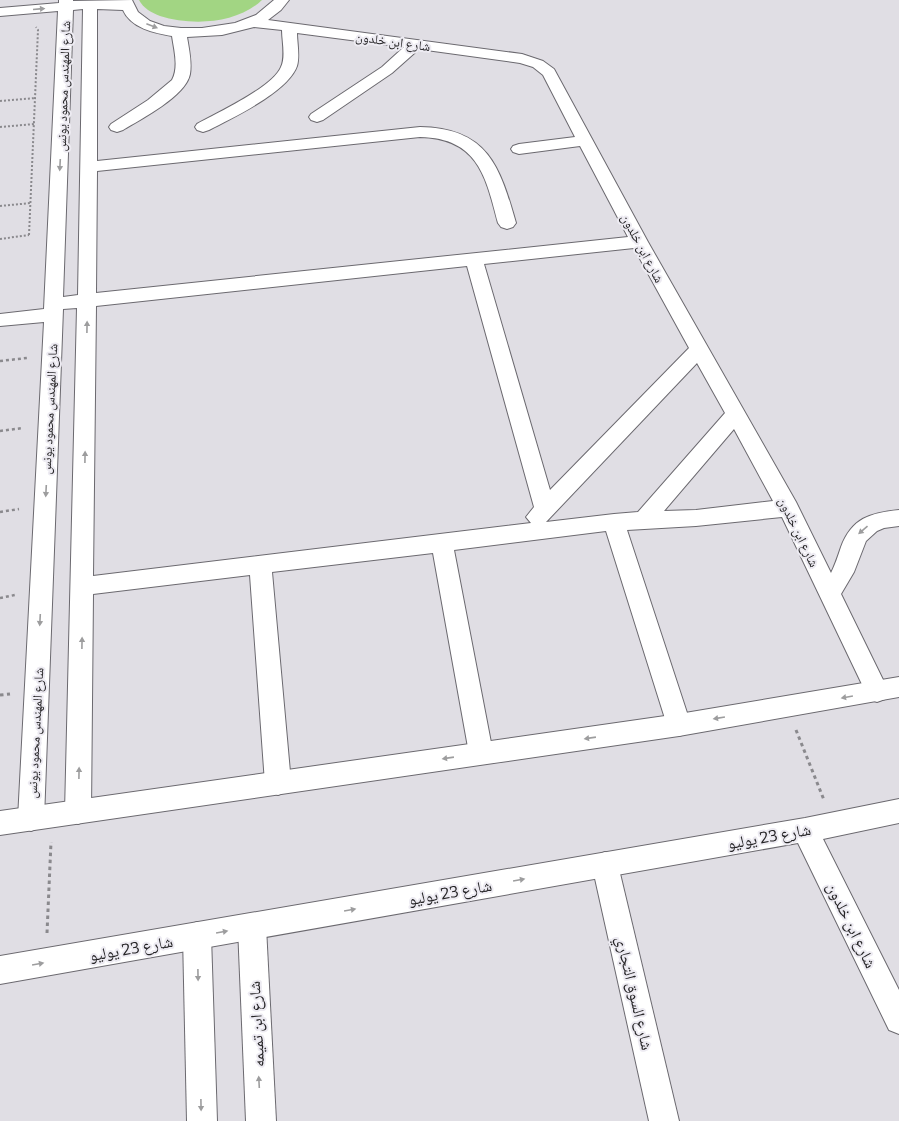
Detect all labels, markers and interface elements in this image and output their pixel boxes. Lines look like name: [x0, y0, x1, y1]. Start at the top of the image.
one-way arrow: [33, 5, 45, 12]
street label: شارع المهندس محمود يونس: [54, 21, 75, 152]
one-way arrow: [146, 23, 158, 29]
street label: شارع ابن خلدون: [354, 29, 431, 56]
one-way arrow: [57, 159, 64, 171]
street label: شارع ابن خلدون: [616, 211, 667, 286]
one-way arrow: [84, 320, 90, 333]
street label: شارع المهندس محمود يونس: [39, 343, 62, 475]
one-way arrow: [82, 450, 88, 463]
one-way arrow: [42, 485, 49, 497]
street label: شارع ابن خلدون: [773, 495, 822, 570]
one-way arrow: [858, 526, 869, 535]
one-way arrow: [37, 614, 43, 627]
one-way arrow: [78, 637, 85, 649]
street label: شارع المهندس محمود يونس: [25, 667, 48, 799]
one-way arrow: [841, 694, 853, 700]
one-way arrow: [713, 715, 725, 721]
one-way arrow: [584, 735, 596, 741]
one-way arrow: [441, 755, 454, 761]
one-way arrow: [76, 766, 82, 779]
street label: شارع 23 يوليو: [726, 820, 812, 854]
street label: شارع 23 يوليو: [407, 876, 493, 910]
one-way arrow: [513, 877, 525, 883]
street label: شارع ابن خلدون: [822, 879, 880, 972]
one-way arrow: [344, 906, 356, 912]
one-way arrow: [216, 929, 228, 935]
street label: شارع 23 يوليو: [88, 932, 174, 966]
street label: شارع السوق التجاري: [609, 934, 657, 1053]
one-way arrow: [32, 960, 45, 966]
one-way arrow: [195, 969, 201, 982]
street label: شارع ابن تميمه: [245, 980, 269, 1067]
one-way arrow: [255, 1076, 262, 1088]
one-way arrow: [198, 1099, 205, 1111]

